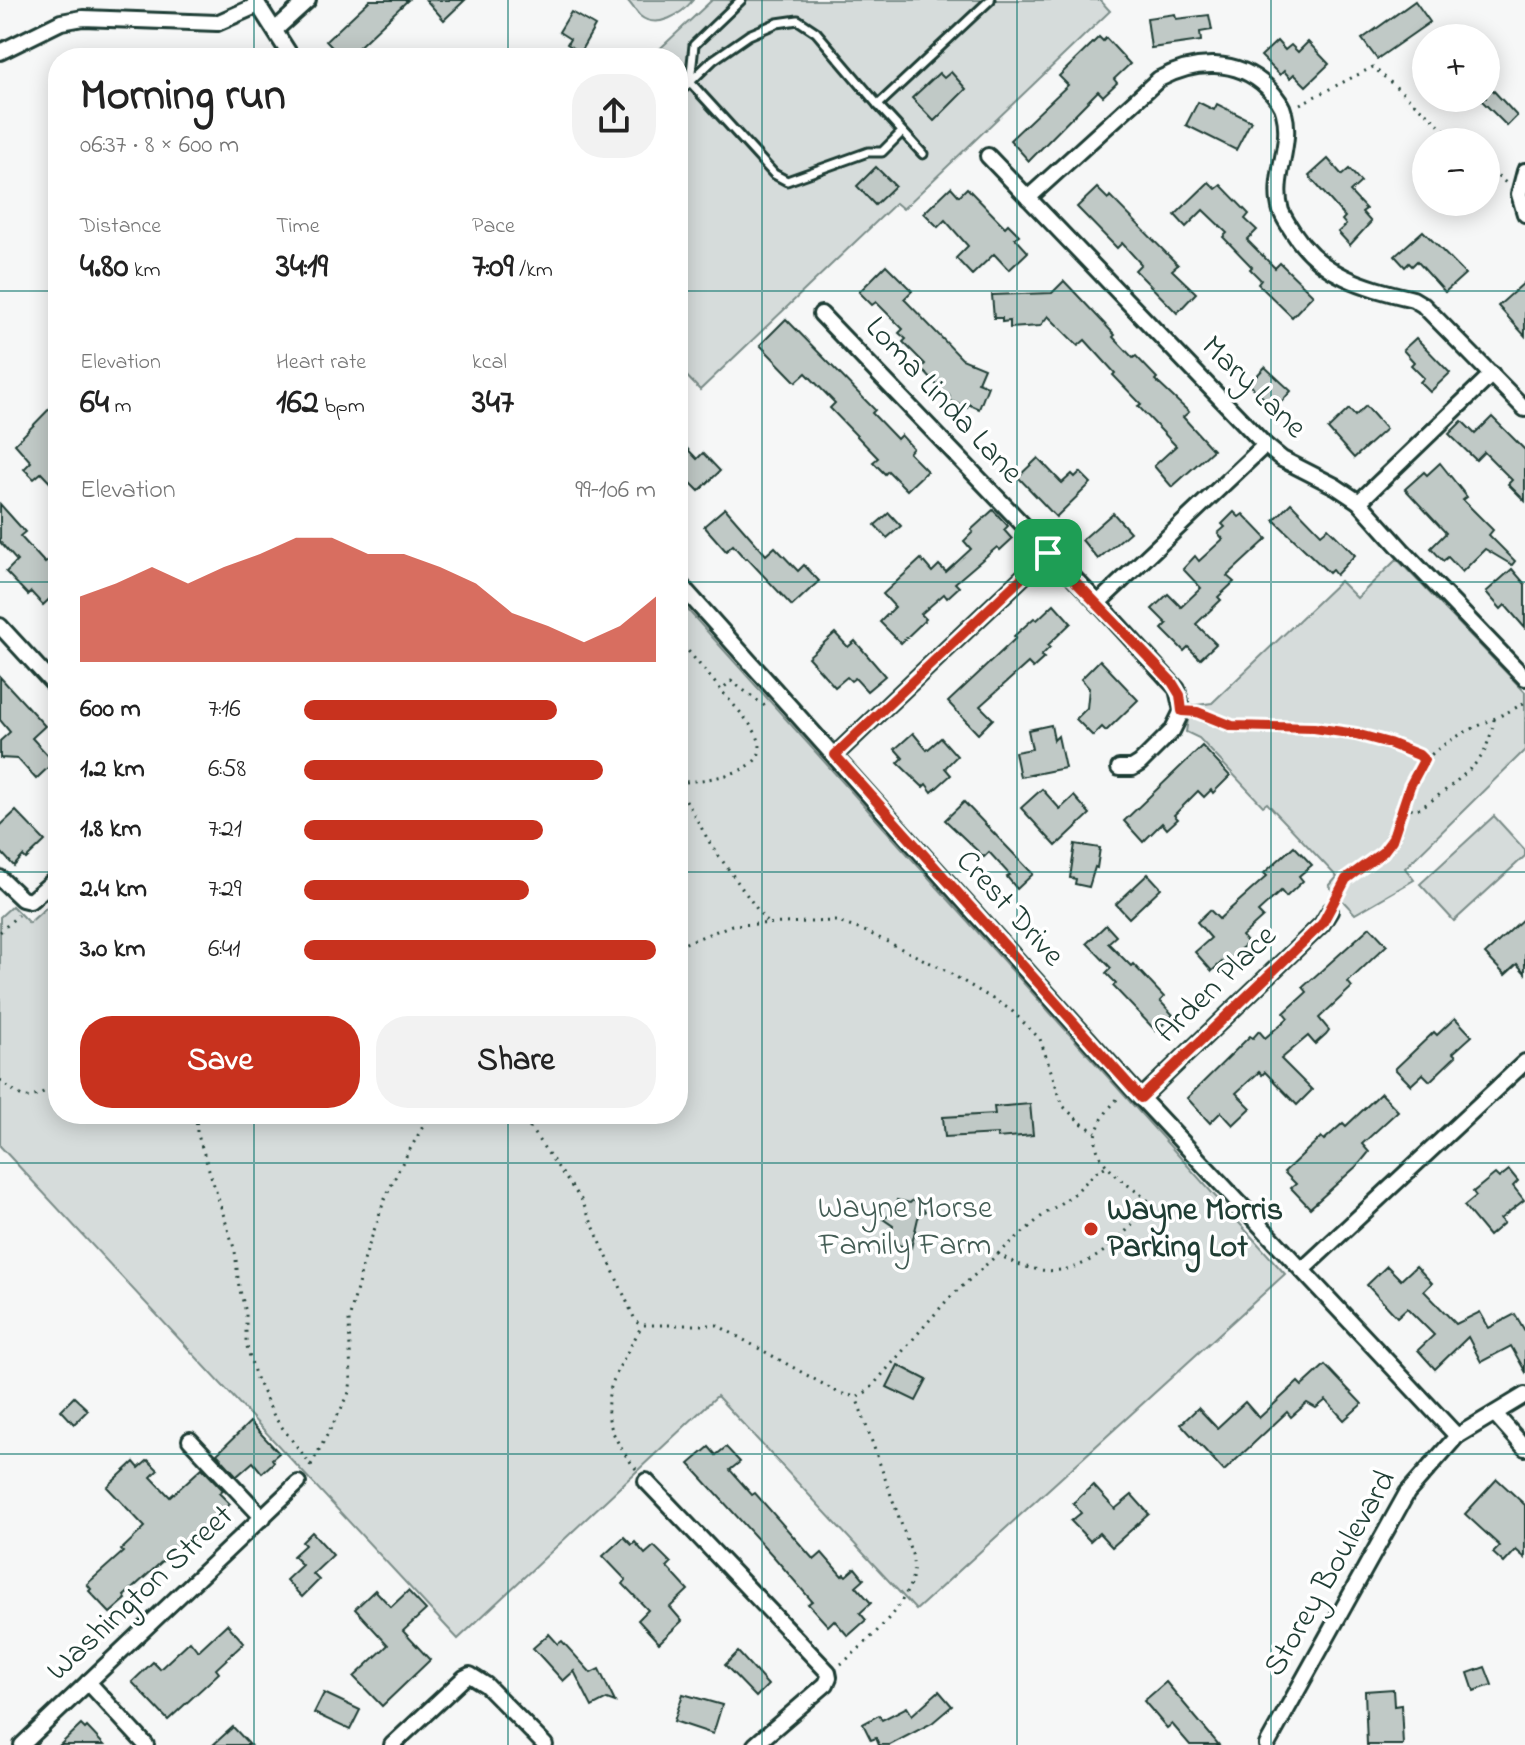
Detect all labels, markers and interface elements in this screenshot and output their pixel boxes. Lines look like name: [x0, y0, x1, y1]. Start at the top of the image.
map controls: [1412, 24, 1500, 216]
button: +: [1412, 24, 1500, 112]
text: Morning run: [80, 65, 286, 129]
button: share: [572, 74, 656, 158]
text: 06:37 · 8 × 600 m: [80, 127, 239, 165]
button: −: [1412, 128, 1500, 216]
text: Distance: [80, 211, 161, 243]
text: Time: [276, 211, 320, 243]
text: Pace: [472, 211, 515, 243]
text: 4.80: [80, 243, 128, 293]
text: 34:19: [276, 243, 328, 293]
text: 7:09: [472, 243, 514, 293]
text: km: [128, 255, 161, 287]
text: /km: [514, 255, 553, 287]
street label: Loma Linda Lane: [853, 307, 1034, 496]
street label: Mary Lane: [1189, 325, 1317, 451]
text: Elevation: [80, 347, 161, 379]
text: Heart rate: [276, 347, 366, 379]
text: kcal: [472, 347, 507, 379]
text: 64: [80, 379, 109, 429]
text: 162: [276, 379, 319, 429]
text: 347: [472, 379, 514, 429]
text: m: [109, 391, 132, 423]
text: bpm: [319, 391, 365, 423]
text: Elevation: [80, 472, 176, 510]
text: 99–106 m: [575, 472, 656, 510]
pin: [1014, 519, 1082, 587]
icon: arrive: [1026, 531, 1070, 575]
text: 600 m: [80, 691, 141, 729]
text: 7:16: [208, 691, 241, 729]
text: 1.2 km: [80, 751, 145, 789]
text: 6:58: [208, 751, 246, 789]
text: 1.8 km: [80, 811, 141, 849]
text: 7:21: [208, 811, 242, 849]
street label: Crest Drive: [943, 840, 1075, 979]
text: 2.4 km: [80, 871, 147, 909]
text: 7:29: [208, 871, 242, 909]
street label: Arden Place: [1145, 914, 1289, 1055]
text: 3.0 km: [80, 931, 145, 969]
text: 6:41: [208, 931, 241, 969]
button: Save: [80, 1016, 360, 1108]
button: Share: [376, 1016, 656, 1108]
park label: Wayne Morse Family Farm: [818, 1186, 993, 1270]
place label: Wayne Morris Parking Lot: [1107, 1188, 1283, 1273]
marker: Wayne Morris Parking Lot: [1082, 1220, 1100, 1238]
street label: Storey Boulevard: [1253, 1462, 1409, 1686]
street label: Washington Street: [37, 1494, 245, 1693]

